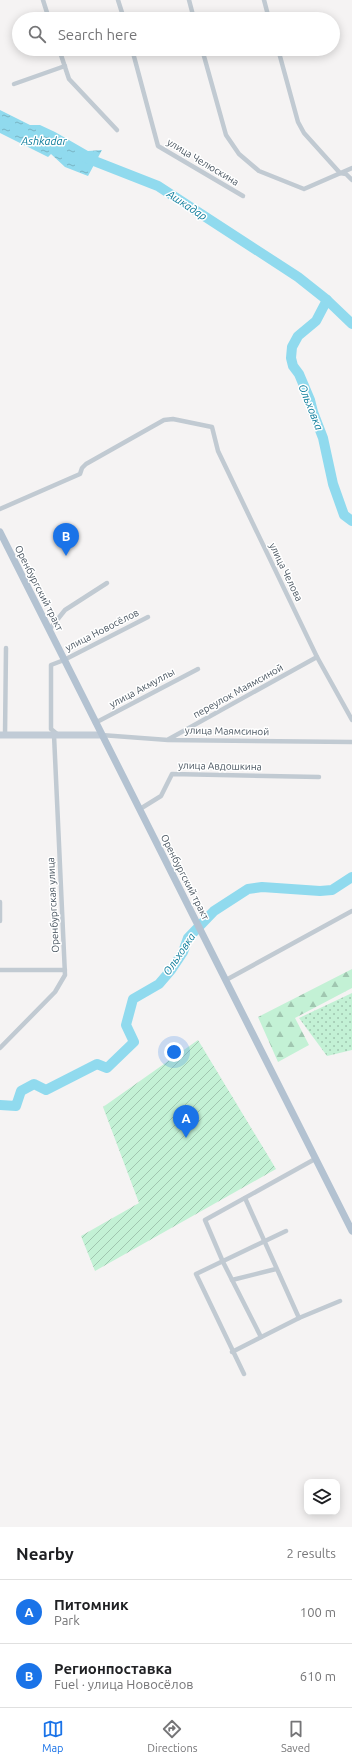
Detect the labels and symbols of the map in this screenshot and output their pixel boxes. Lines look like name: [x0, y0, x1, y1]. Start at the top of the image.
water label: Ashkadar: [20, 135, 68, 147]
street label: улица Челюскина: [165, 136, 241, 188]
water label: Ашкадар: [164, 187, 209, 222]
water label: Ольховка: [296, 382, 326, 432]
pin: B: [53, 523, 79, 556]
street label: улица Челова: [267, 541, 305, 603]
street label: Оренбургский тракт: [13, 543, 66, 633]
street label: улица Новосёлов: [63, 607, 141, 653]
street label: переулок Маямсиной: [191, 662, 285, 720]
street label: улица Акмуллы: [107, 666, 177, 710]
street label: улица Маямсиной: [185, 725, 269, 737]
street label: улица Авдошкина: [178, 760, 262, 772]
street label: Оренбургский тракт: [159, 832, 212, 922]
street label: Оренбургская улица: [45, 857, 61, 953]
water label: Ольховка: [161, 931, 198, 977]
your location: [164, 1042, 184, 1062]
pin: A: [173, 1105, 199, 1138]

